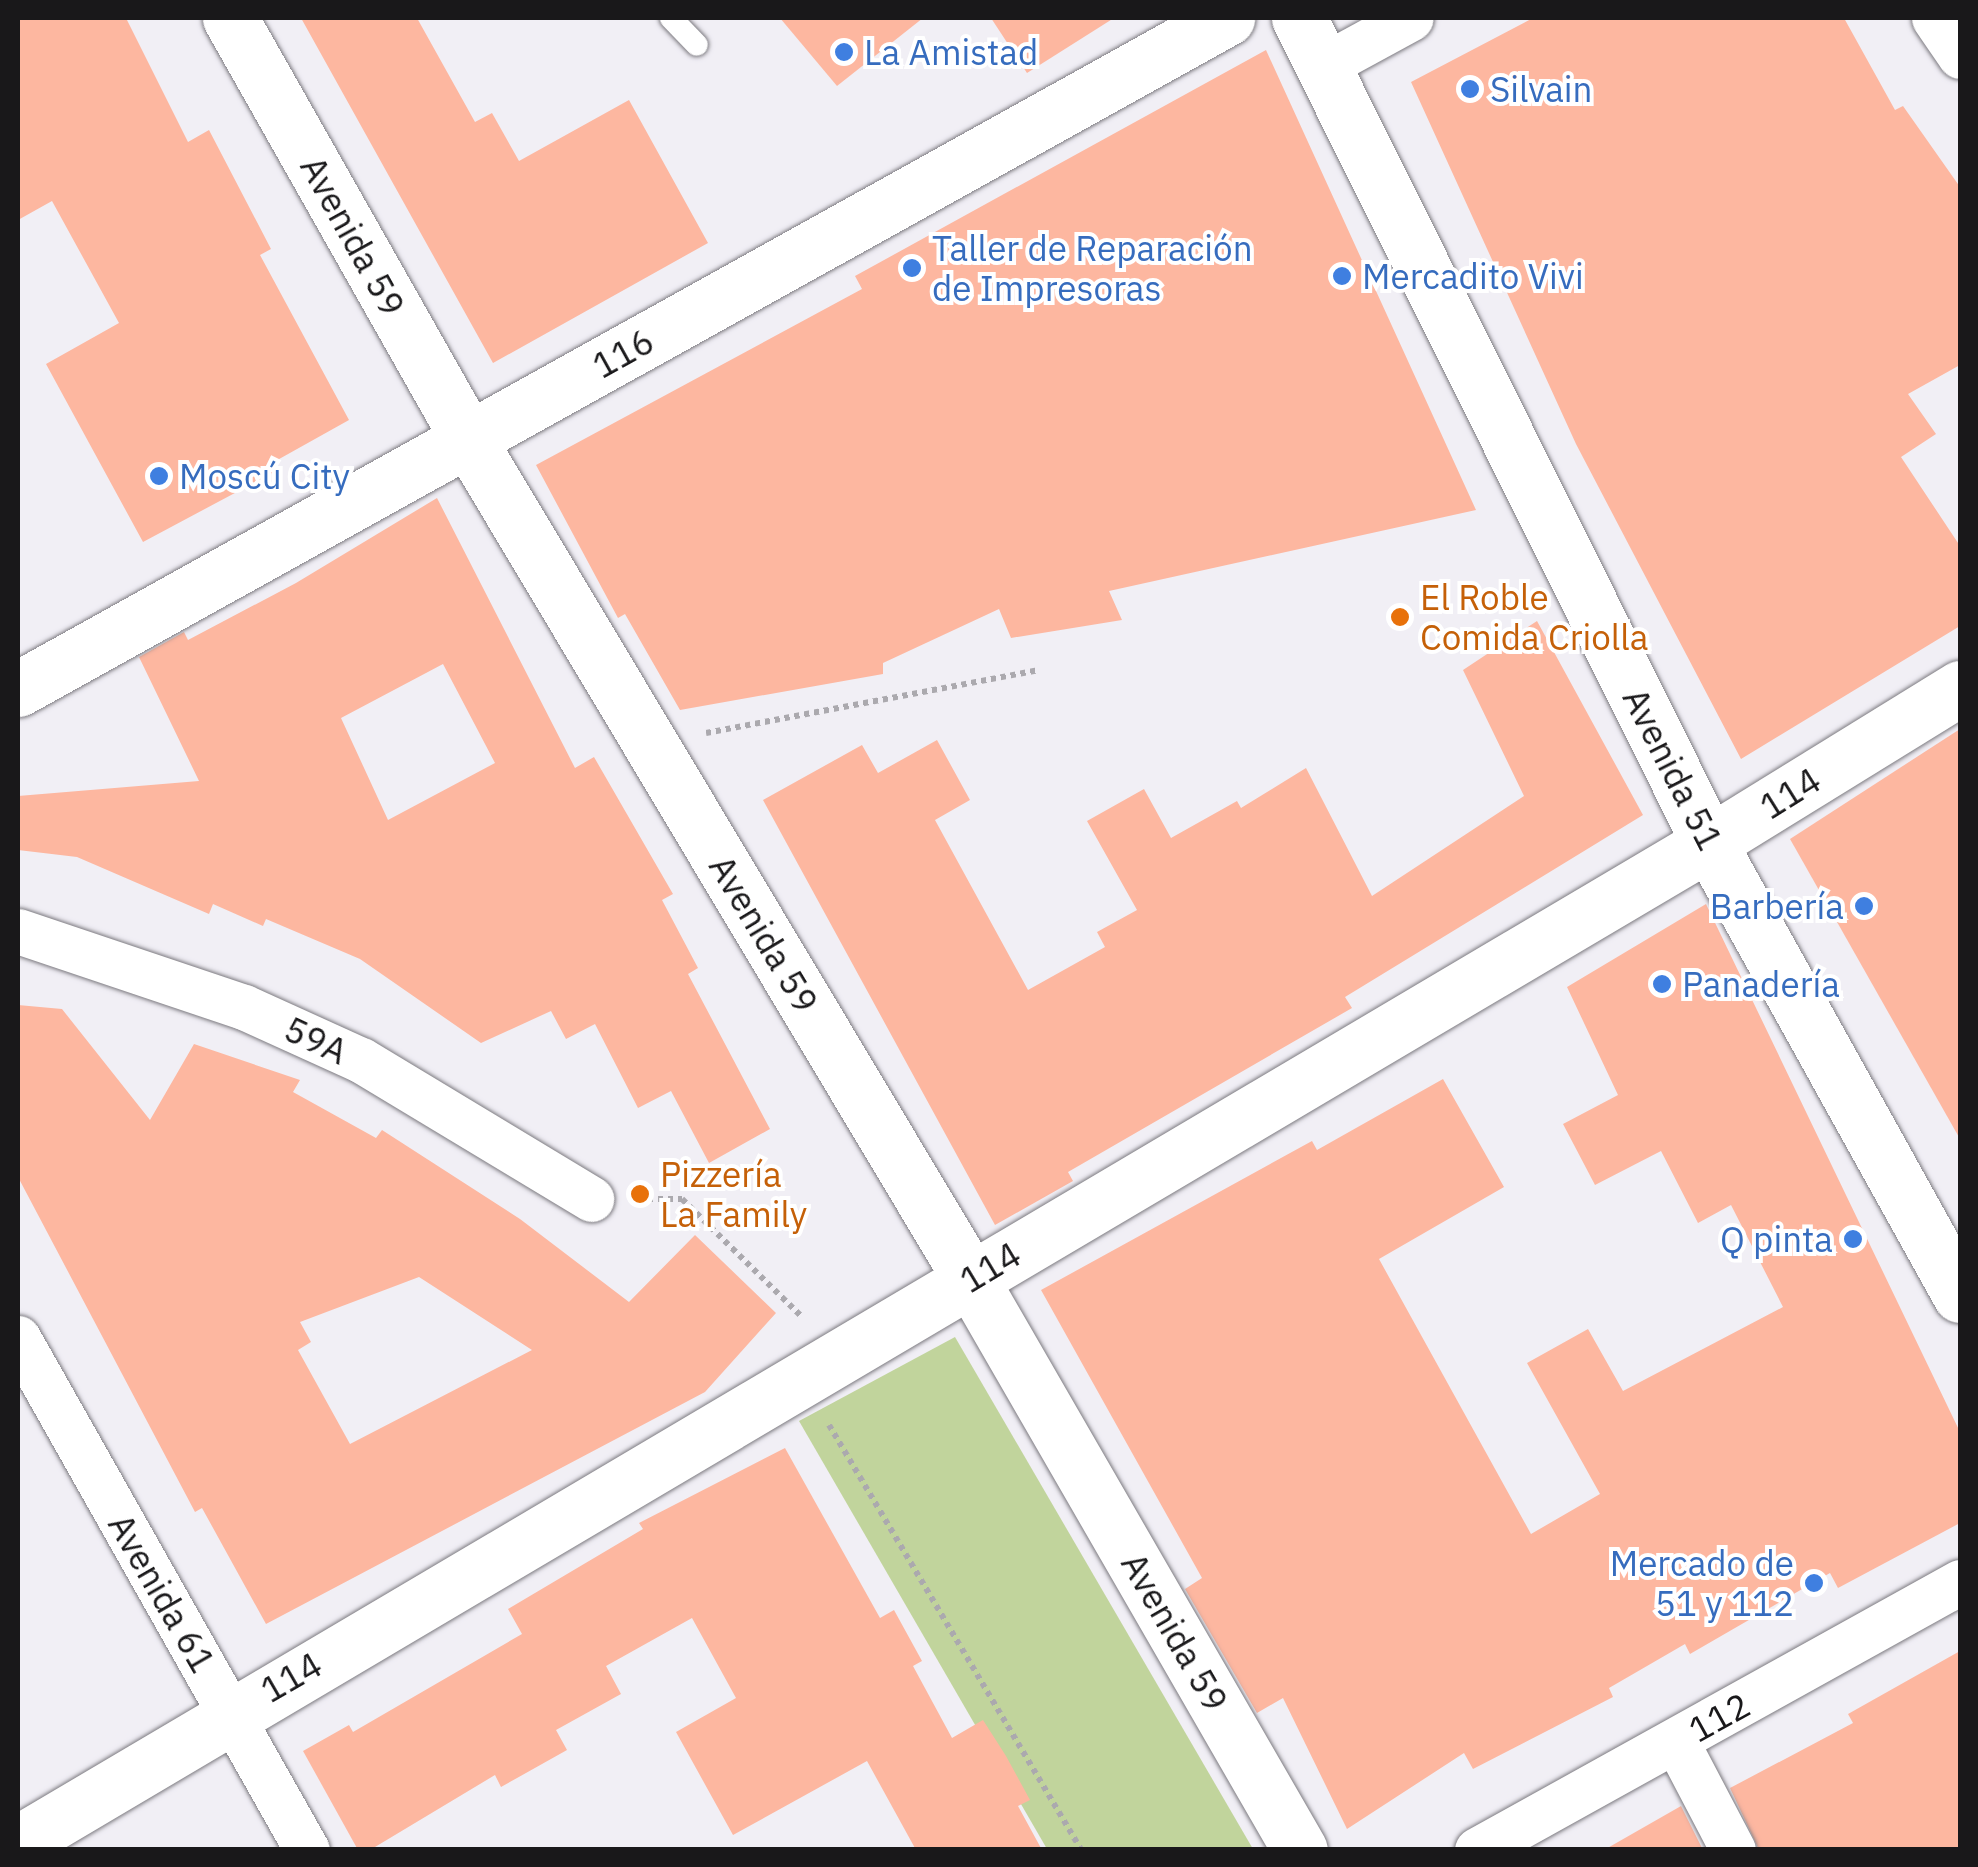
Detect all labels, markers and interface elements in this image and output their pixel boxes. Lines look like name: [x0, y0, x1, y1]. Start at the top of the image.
place label: La Amistad: [864, 31, 1038, 73]
marker: La Amistad: [833, 41, 855, 63]
place label: Silvain: [1490, 68, 1592, 110]
marker: Silvain: [1459, 78, 1481, 100]
street label: Avenida 59: [292, 149, 414, 323]
place label: Taller de Reparación de Impresoras: [932, 227, 1253, 309]
place label: Mercadito Vivi: [1362, 255, 1584, 297]
marker: Taller de Reparación de Impresoras: [901, 257, 923, 279]
marker: Mercadito Vivi: [1331, 265, 1353, 287]
street label: 116: [585, 319, 661, 387]
place label: Moscú City: [179, 455, 350, 497]
marker: Moscú City: [148, 465, 170, 487]
place label: El Roble Comida Criolla: [1420, 576, 1648, 658]
marker: El Roble Comida Criolla: [1389, 606, 1411, 628]
street label: Avenida 51: [1614, 681, 1732, 857]
street label: 114: [1752, 758, 1828, 828]
street label: Avenida 59: [701, 848, 827, 1020]
place label: Barbería: [1710, 885, 1844, 927]
marker: Barbería: [1853, 895, 1875, 917]
place label: Panadería: [1682, 963, 1840, 1005]
marker: Panadería: [1651, 973, 1673, 995]
street label: 59A: [278, 1007, 354, 1073]
place label: Pizzería La Family: [660, 1153, 807, 1235]
marker: Pizzería La Family: [629, 1183, 651, 1205]
place label: Q pinta: [1720, 1218, 1833, 1260]
marker: Q pinta: [1842, 1228, 1864, 1250]
street label: 114: [952, 1233, 1028, 1301]
street label: Avenida 61: [100, 1506, 224, 1680]
place label: Mercado de 51 y 112: [1610, 1542, 1794, 1624]
street label: Avenida 59: [1113, 1545, 1237, 1719]
marker: Mercado de 51 y 112: [1803, 1572, 1825, 1594]
street label: 114: [253, 1643, 329, 1711]
street label: 112: [1681, 1683, 1757, 1751]

